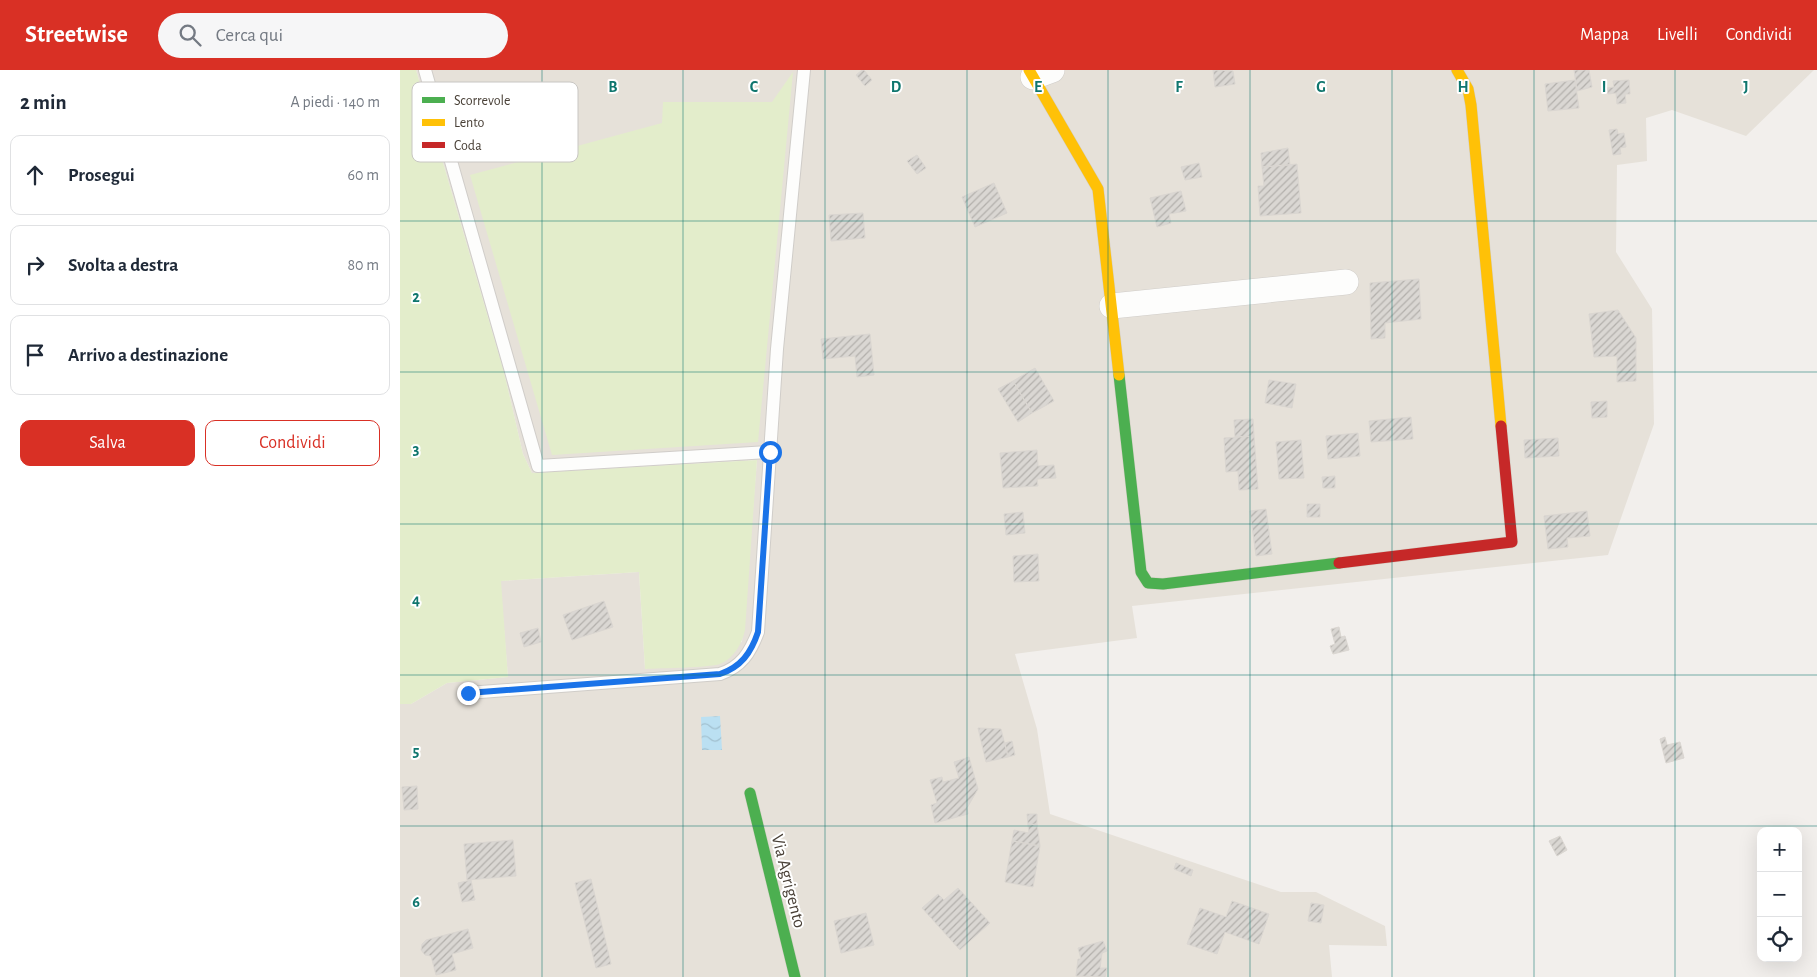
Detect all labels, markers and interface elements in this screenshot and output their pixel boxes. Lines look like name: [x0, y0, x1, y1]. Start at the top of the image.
search box: [158, 13, 508, 58]
icon: search: [176, 21, 204, 49]
text: Streetwise: [25, 23, 128, 47]
text: Cerca qui: [216, 26, 283, 45]
text: Mappa: [1580, 26, 1629, 44]
text: Livelli: [1657, 26, 1698, 44]
text: Condividi: [1726, 26, 1792, 44]
text: B: [608, 79, 618, 95]
text: C: [750, 79, 759, 95]
text: D: [891, 79, 902, 95]
text: E: [1034, 79, 1042, 95]
text: F: [1175, 79, 1183, 95]
text: G: [1316, 79, 1326, 95]
text: H: [1457, 79, 1469, 95]
text: I: [1602, 79, 1606, 95]
text: J: [1743, 79, 1749, 95]
legend: [412, 82, 578, 162]
text: 2 min: [20, 92, 67, 113]
text: A piedi · 140 m: [291, 94, 380, 110]
text: Scorrevole: [454, 94, 510, 108]
text: Lento: [454, 116, 485, 130]
text: Coda: [454, 139, 482, 153]
icon: ahead: [21, 161, 49, 189]
text: Prosegui: [68, 166, 135, 185]
text: 60 m: [348, 167, 379, 183]
icon: right: [21, 251, 49, 279]
text: Svolta a destra: [68, 256, 178, 275]
text: 80 m: [348, 257, 379, 273]
text: 2: [412, 289, 420, 305]
icon: arrive: [21, 341, 49, 369]
text: Arrivo a destinazione: [68, 346, 228, 365]
button: Salva: [20, 420, 195, 466]
button: Condividi: [205, 420, 380, 466]
text: 3: [413, 441, 420, 457]
route start: [759, 441, 782, 464]
text: 4: [412, 592, 420, 608]
route end: [457, 682, 480, 705]
text: 5: [413, 743, 420, 759]
map controls: [1757, 827, 1802, 962]
button: +: [1757, 827, 1802, 872]
street label: Via Agrigento: [768, 833, 808, 930]
button: −: [1757, 872, 1802, 917]
text: 6: [412, 894, 420, 910]
button: locate: [1757, 917, 1802, 962]

